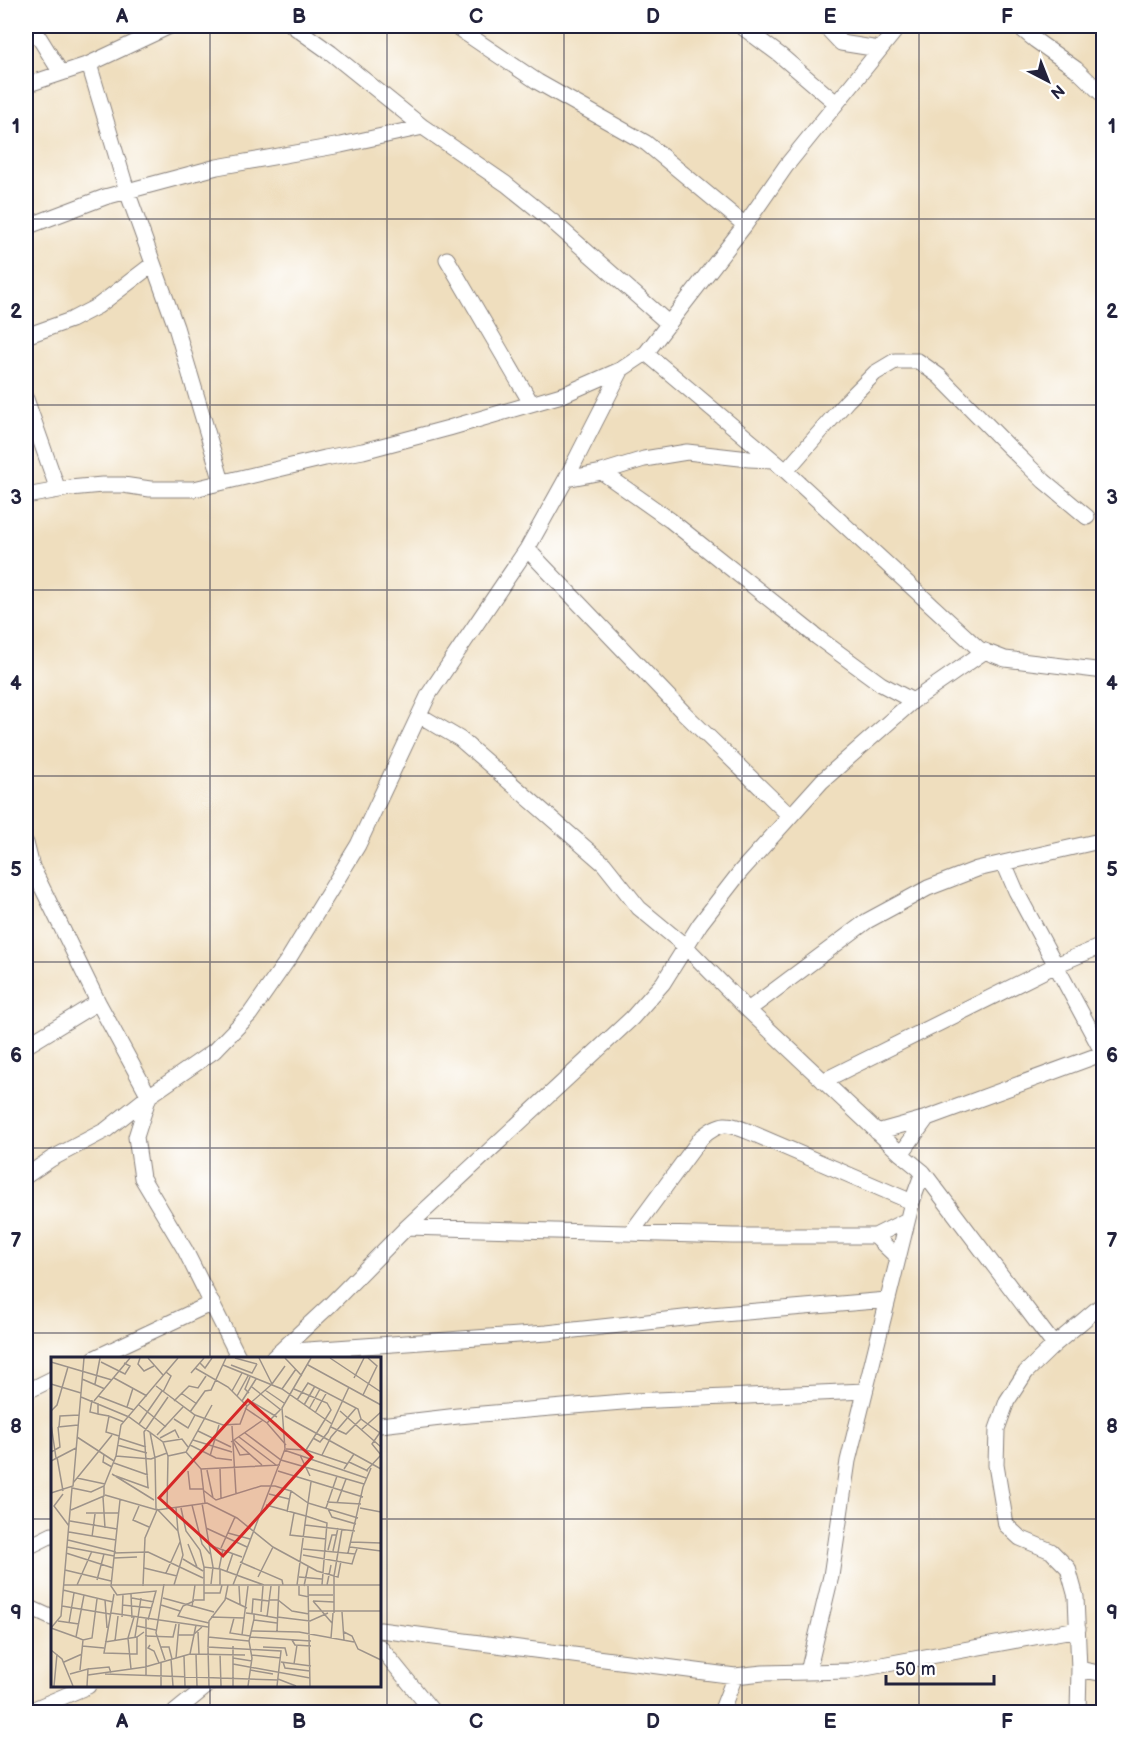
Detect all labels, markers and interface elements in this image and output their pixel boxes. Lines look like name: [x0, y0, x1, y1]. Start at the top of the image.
text: A: [115, 5, 129, 29]
text: B: [292, 5, 306, 29]
text: C: [469, 5, 483, 29]
text: D: [646, 5, 660, 29]
text: E: [824, 5, 837, 29]
text: F: [1001, 5, 1013, 29]
north arrow: [1018, 51, 1078, 111]
text: N: [1046, 80, 1068, 102]
text: 1: [12, 115, 20, 139]
text: 1: [1108, 115, 1116, 139]
text: 2: [10, 300, 22, 324]
text: 2: [1106, 300, 1118, 324]
text: 3: [10, 486, 22, 510]
text: 3: [1106, 486, 1118, 510]
text: 4: [10, 672, 22, 696]
text: 4: [1106, 672, 1118, 696]
text: 5: [10, 858, 22, 882]
text: 5: [1106, 858, 1118, 882]
text: 6: [10, 1044, 22, 1068]
text: 6: [1106, 1044, 1118, 1068]
text: 7: [10, 1229, 22, 1253]
text: 7: [1106, 1229, 1118, 1253]
inset map: [51, 1357, 381, 1687]
text: 8: [10, 1415, 22, 1439]
text: 8: [1106, 1415, 1118, 1439]
text: 9: [10, 1601, 22, 1625]
text: 9: [1106, 1601, 1118, 1625]
scale bar: [886, 1648, 994, 1686]
text: 50 m: [895, 1659, 936, 1680]
text: A: [115, 1710, 129, 1734]
text: B: [292, 1710, 306, 1734]
text: C: [469, 1710, 483, 1734]
text: D: [646, 1710, 660, 1734]
text: E: [824, 1710, 837, 1734]
text: F: [1001, 1710, 1013, 1734]

